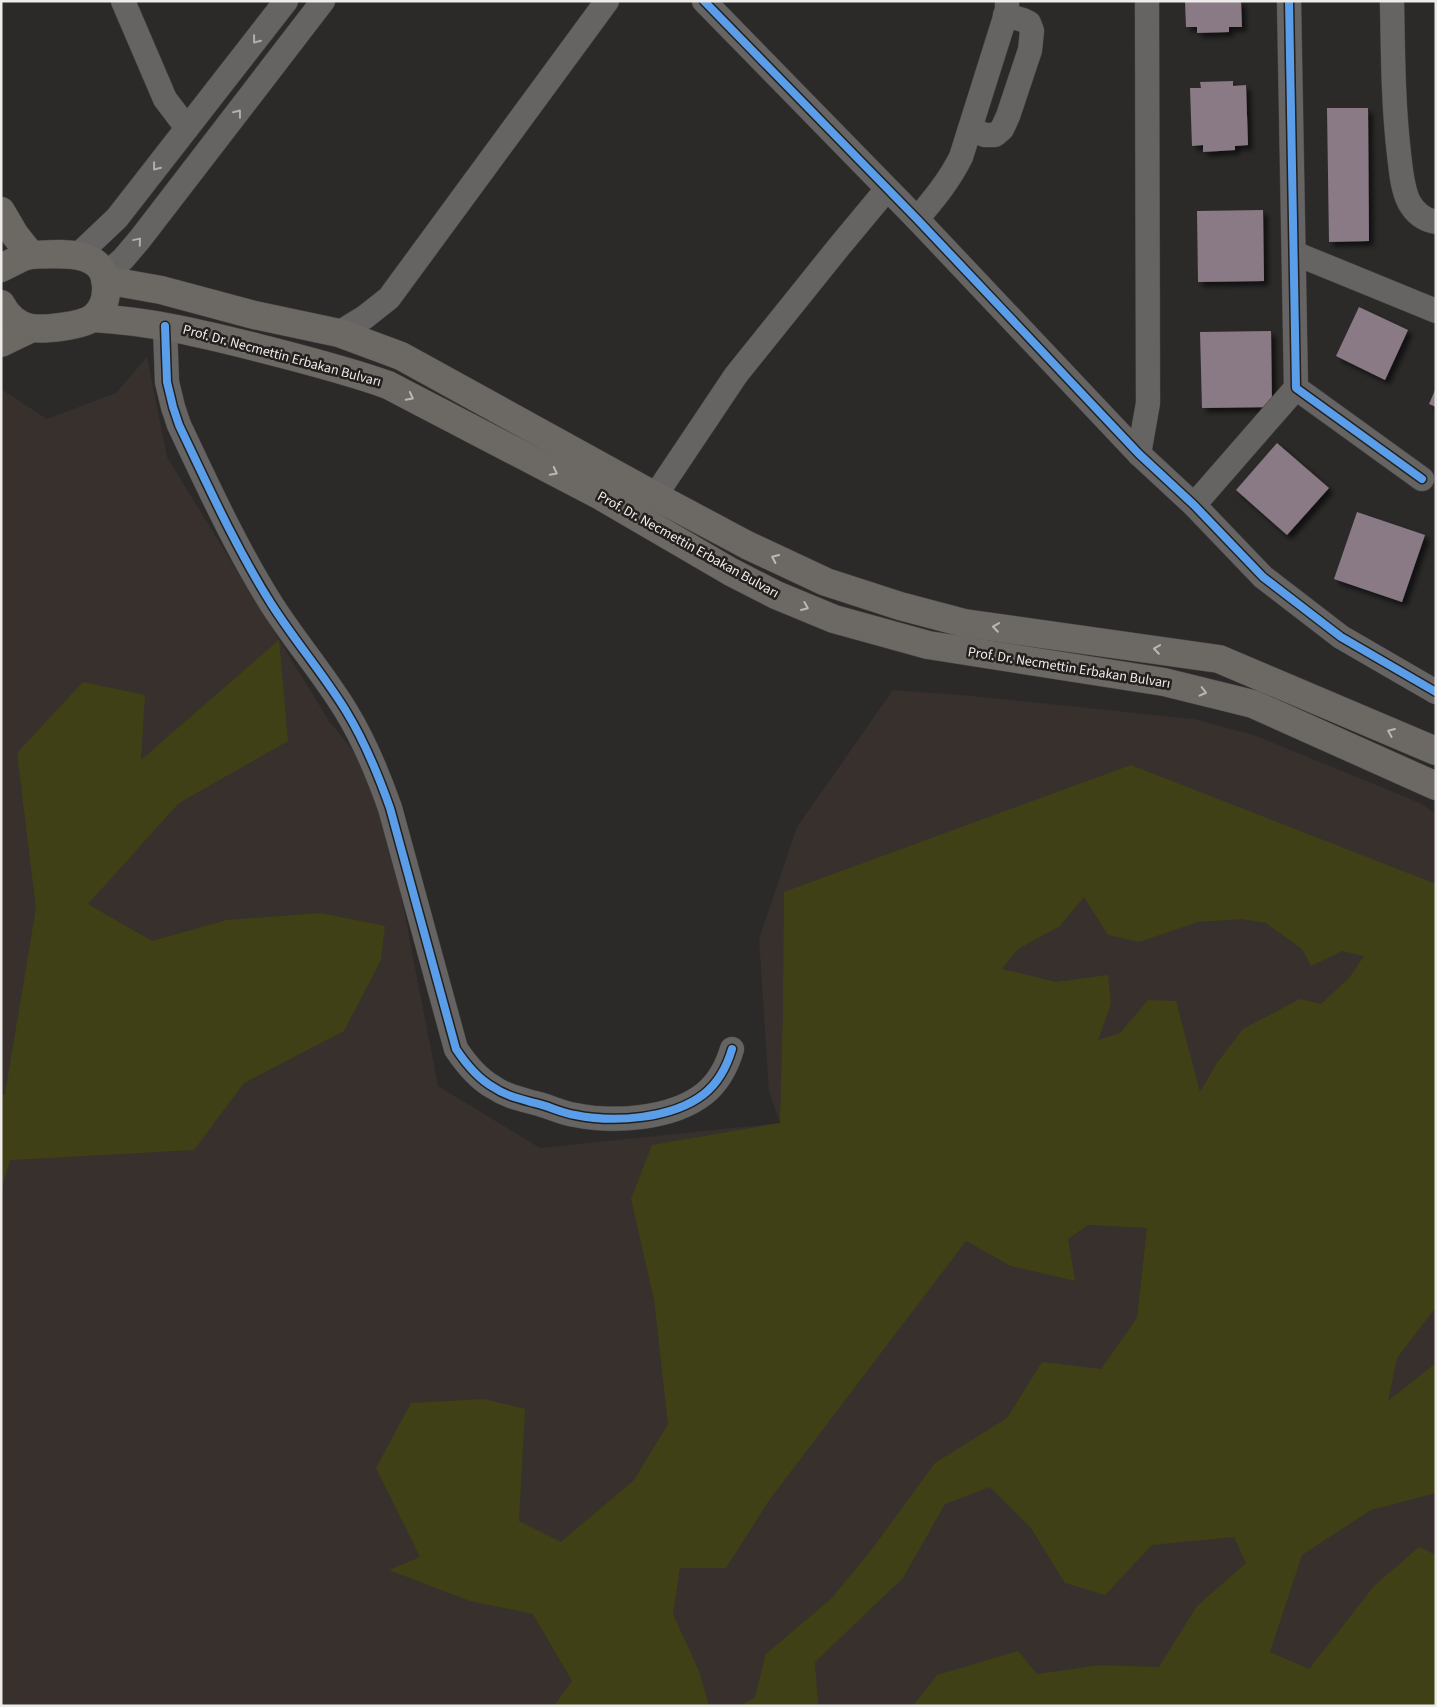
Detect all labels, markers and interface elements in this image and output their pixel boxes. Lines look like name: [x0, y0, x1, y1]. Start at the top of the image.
one-way arrow: [253, 34, 262, 43]
one-way arrow: [232, 109, 241, 118]
one-way arrow: [153, 162, 162, 171]
one-way arrow: [132, 238, 141, 247]
street label: Prof. Dr. Necmettin Erbakan Bulvarı: [180, 320, 384, 392]
one-way arrow: [405, 391, 414, 401]
one-way arrow: [549, 466, 558, 476]
street label: Prof. Dr. Necmettin Erbakan Bulvarı: [594, 487, 782, 603]
one-way arrow: [771, 553, 780, 564]
one-way arrow: [800, 601, 809, 612]
one-way arrow: [991, 622, 999, 633]
street label: Prof. Dr. Necmettin Erbakan Bulvarı: [966, 642, 1172, 694]
one-way arrow: [1152, 645, 1161, 655]
one-way arrow: [1198, 686, 1207, 697]
one-way arrow: [1387, 727, 1396, 738]

